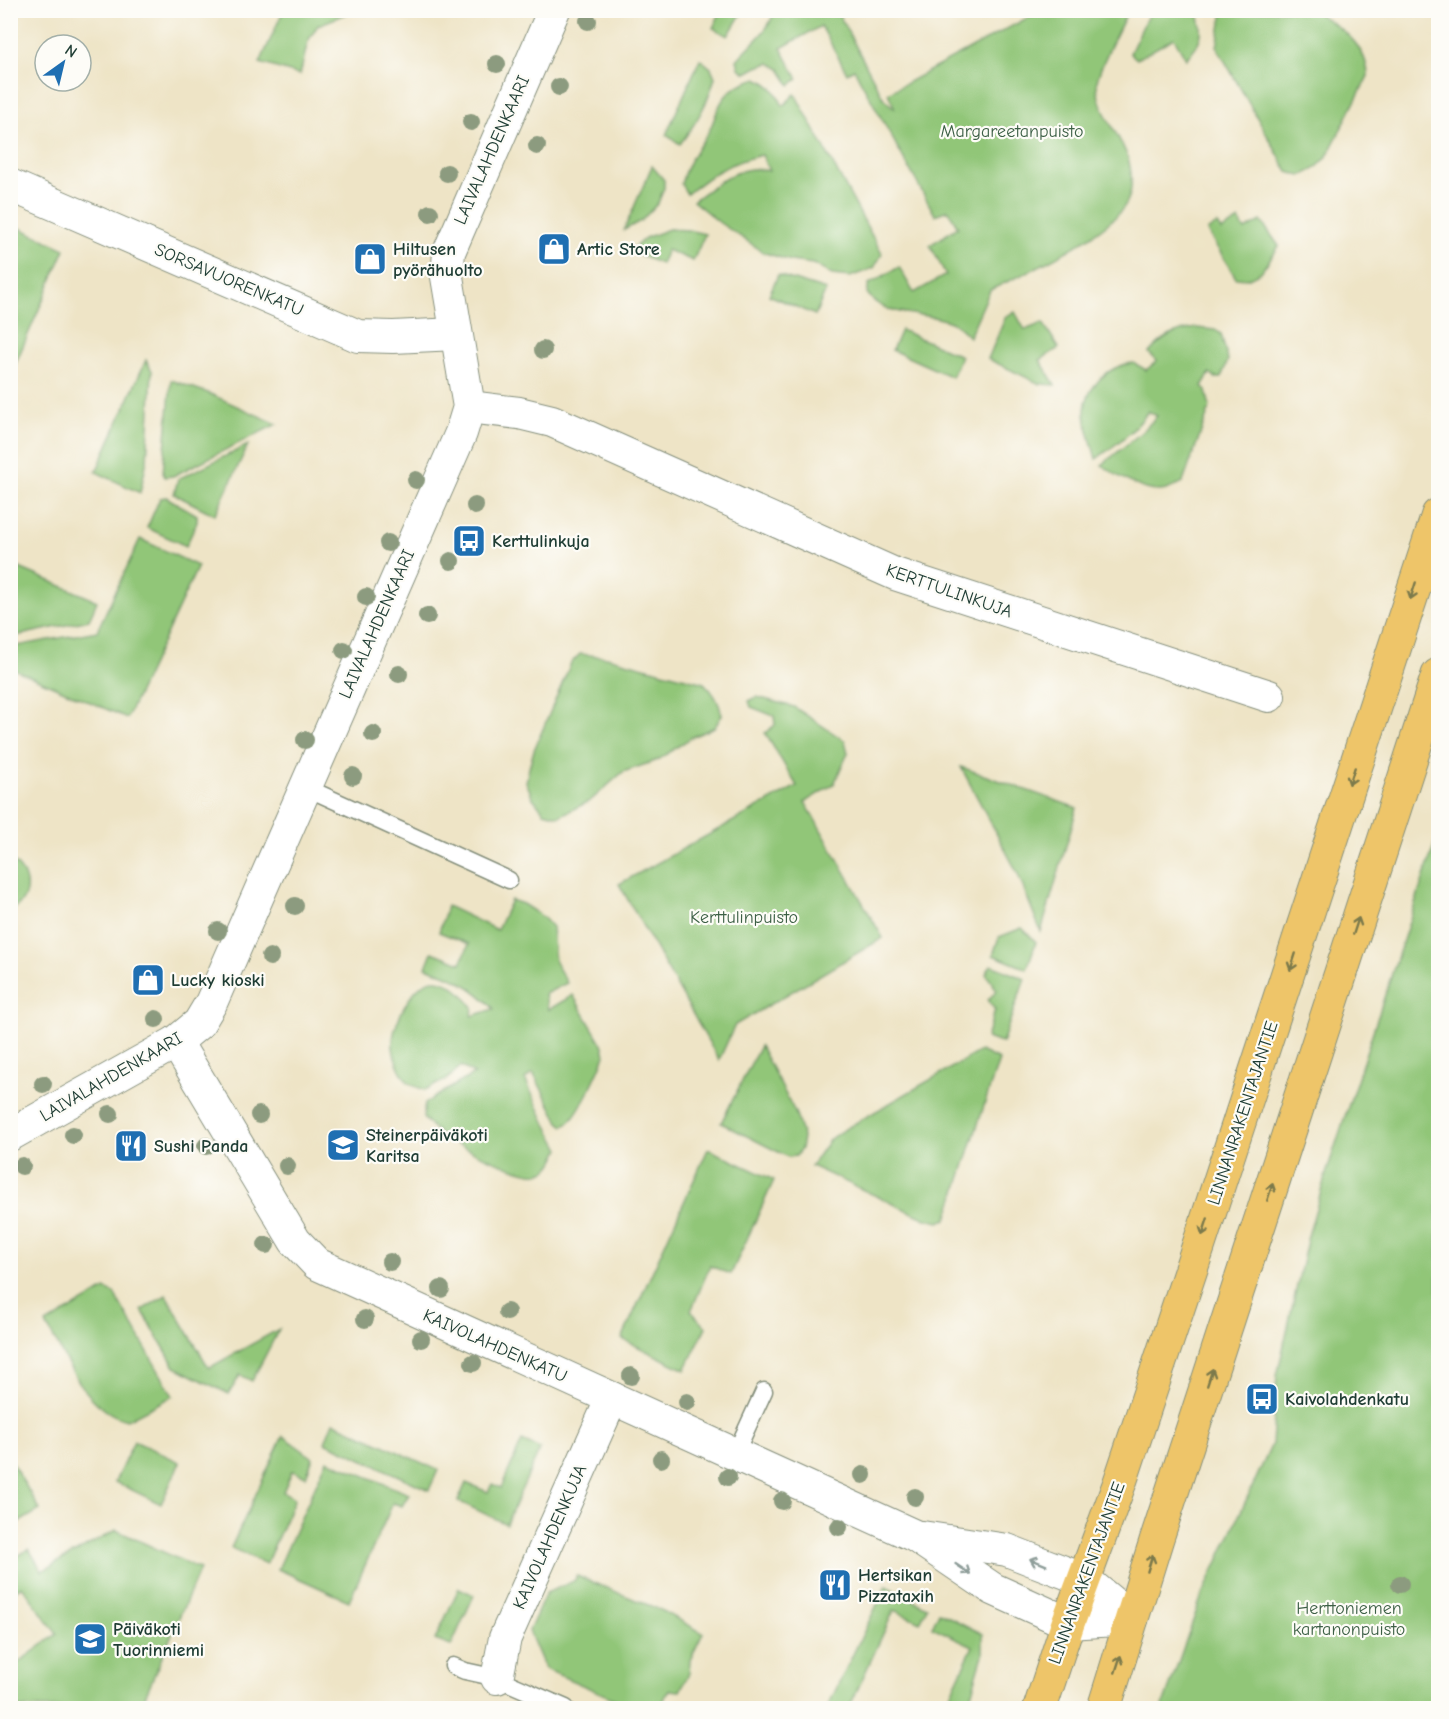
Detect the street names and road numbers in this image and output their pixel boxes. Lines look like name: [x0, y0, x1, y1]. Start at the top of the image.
street label: LAIVALAHDENKAARI: [450, 72, 534, 228]
street label: SORSAVUORENKATU: [151, 239, 307, 321]
street label: LAIVALAHDENKAARI: [335, 546, 419, 702]
street label: KERTTULINKUJA: [883, 560, 1015, 622]
street label: LINNANRAKENTAJANTIE: [1203, 1018, 1283, 1208]
street label: LAIVALAHDENKAARI: [36, 1028, 186, 1126]
street label: KAIVOLAHDENKATU: [420, 1305, 570, 1387]
street label: KAIVOLAHDENKUJA: [509, 1462, 591, 1612]
street label: LINNANRAKENTAJANTIE: [1044, 1479, 1130, 1667]

